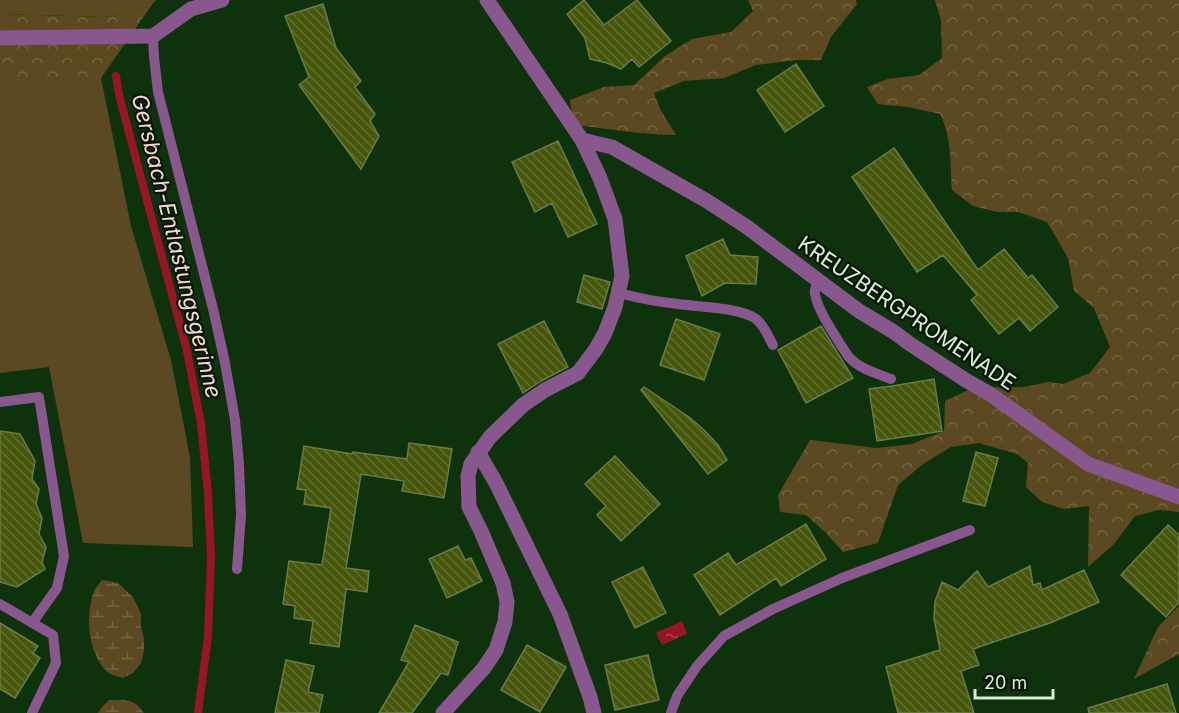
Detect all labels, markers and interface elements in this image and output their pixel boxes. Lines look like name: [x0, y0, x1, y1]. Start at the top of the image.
water label: Gersbach-Entlastungsgerinne: [127, 91, 227, 401]
street label: KREUZBERGPROMENADE: [793, 231, 1021, 395]
scale bar: [975, 662, 1053, 700]
text: 20 m: [984, 672, 1027, 693]

